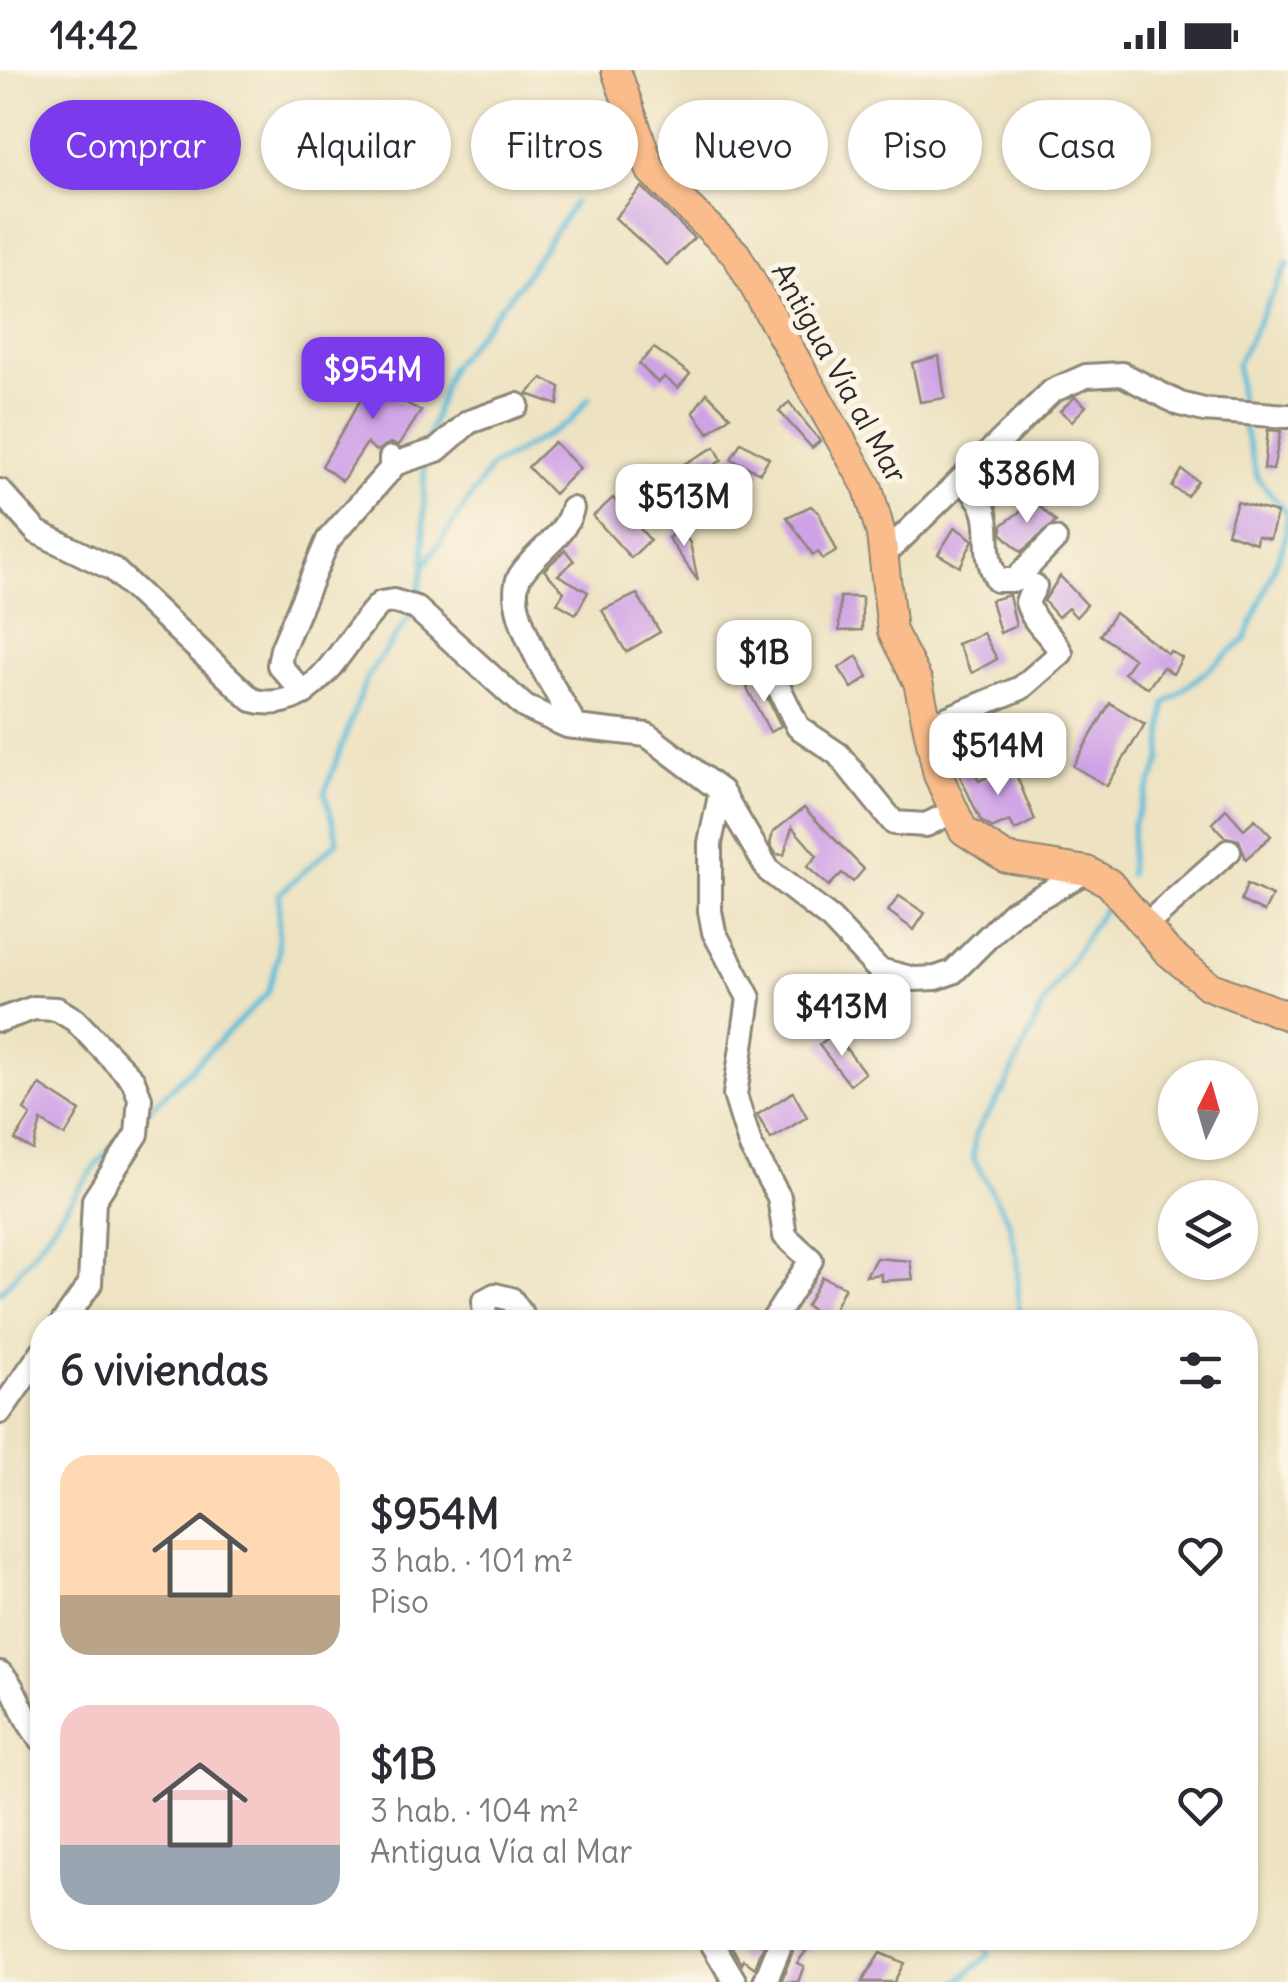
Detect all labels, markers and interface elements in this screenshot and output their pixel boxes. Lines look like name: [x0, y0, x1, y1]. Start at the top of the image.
text: 14:42: [50, 12, 138, 59]
chip: Comprar: [30, 100, 241, 190]
chip: Alquilar: [261, 100, 451, 190]
chip: Filtros: [471, 100, 638, 190]
chip: Nuevo: [658, 100, 828, 190]
chip: Piso: [848, 100, 982, 190]
chip: Casa: [1002, 100, 1151, 190]
street label: Antigua Vía al Mar: [764, 256, 916, 489]
pin: $954M: [303, 337, 443, 422]
text: $954M: [323, 349, 423, 390]
pin: $386M: [957, 441, 1097, 526]
text: $386M: [978, 453, 1076, 494]
pin: $513M: [614, 464, 754, 549]
text: $513M: [638, 476, 731, 517]
pin: $1B: [716, 620, 812, 705]
text: $1B: [739, 632, 789, 673]
pin: $514M: [928, 713, 1068, 798]
text: $514M: [951, 725, 1045, 766]
pin: $413M: [772, 974, 912, 1059]
text: $413M: [796, 986, 888, 1027]
north arrow: [1158, 1060, 1258, 1160]
map controls: [1158, 1060, 1258, 1280]
button: layers: [1158, 1180, 1258, 1280]
icon: filters: [1173, 1343, 1228, 1398]
text: 6 viviendas: [60, 1344, 269, 1396]
text: $954M: [370, 1488, 500, 1540]
icon: home: [140, 1495, 260, 1615]
icon: heart: [1173, 1528, 1228, 1583]
text: 3 hab. · 101 m²: [370, 1540, 573, 1581]
text: Piso: [370, 1581, 429, 1622]
text: $1B: [370, 1738, 437, 1790]
icon: home: [140, 1745, 260, 1865]
icon: heart: [1173, 1778, 1228, 1833]
text: 3 hab. · 104 m²: [370, 1790, 579, 1831]
text: Antigua Vía al Mar: [370, 1831, 632, 1872]

